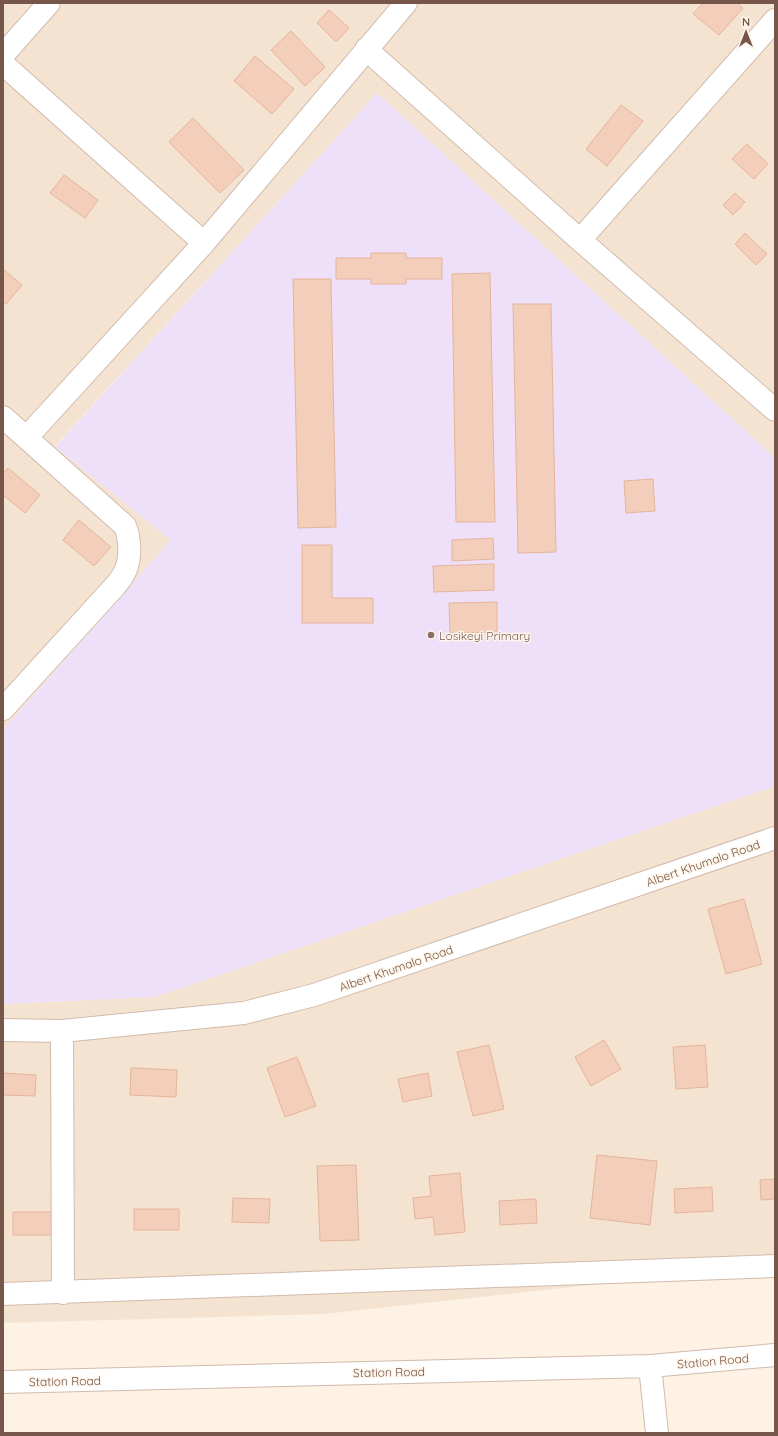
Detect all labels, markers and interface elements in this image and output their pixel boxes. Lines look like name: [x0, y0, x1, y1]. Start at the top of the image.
north arrow: [726, 12, 766, 52]
text: N: [742, 15, 750, 29]
place label: Losikeyi Primary: [439, 628, 530, 643]
marker: Losikeyi Primary: [426, 630, 436, 640]
street label: Albert Khumalo Road: [644, 836, 762, 890]
street label: Albert Khumalo Road: [337, 941, 455, 995]
street label: Station Road: [677, 1350, 749, 1372]
street label: Station Road: [353, 1364, 425, 1380]
street label: Station Road: [29, 1373, 101, 1389]

